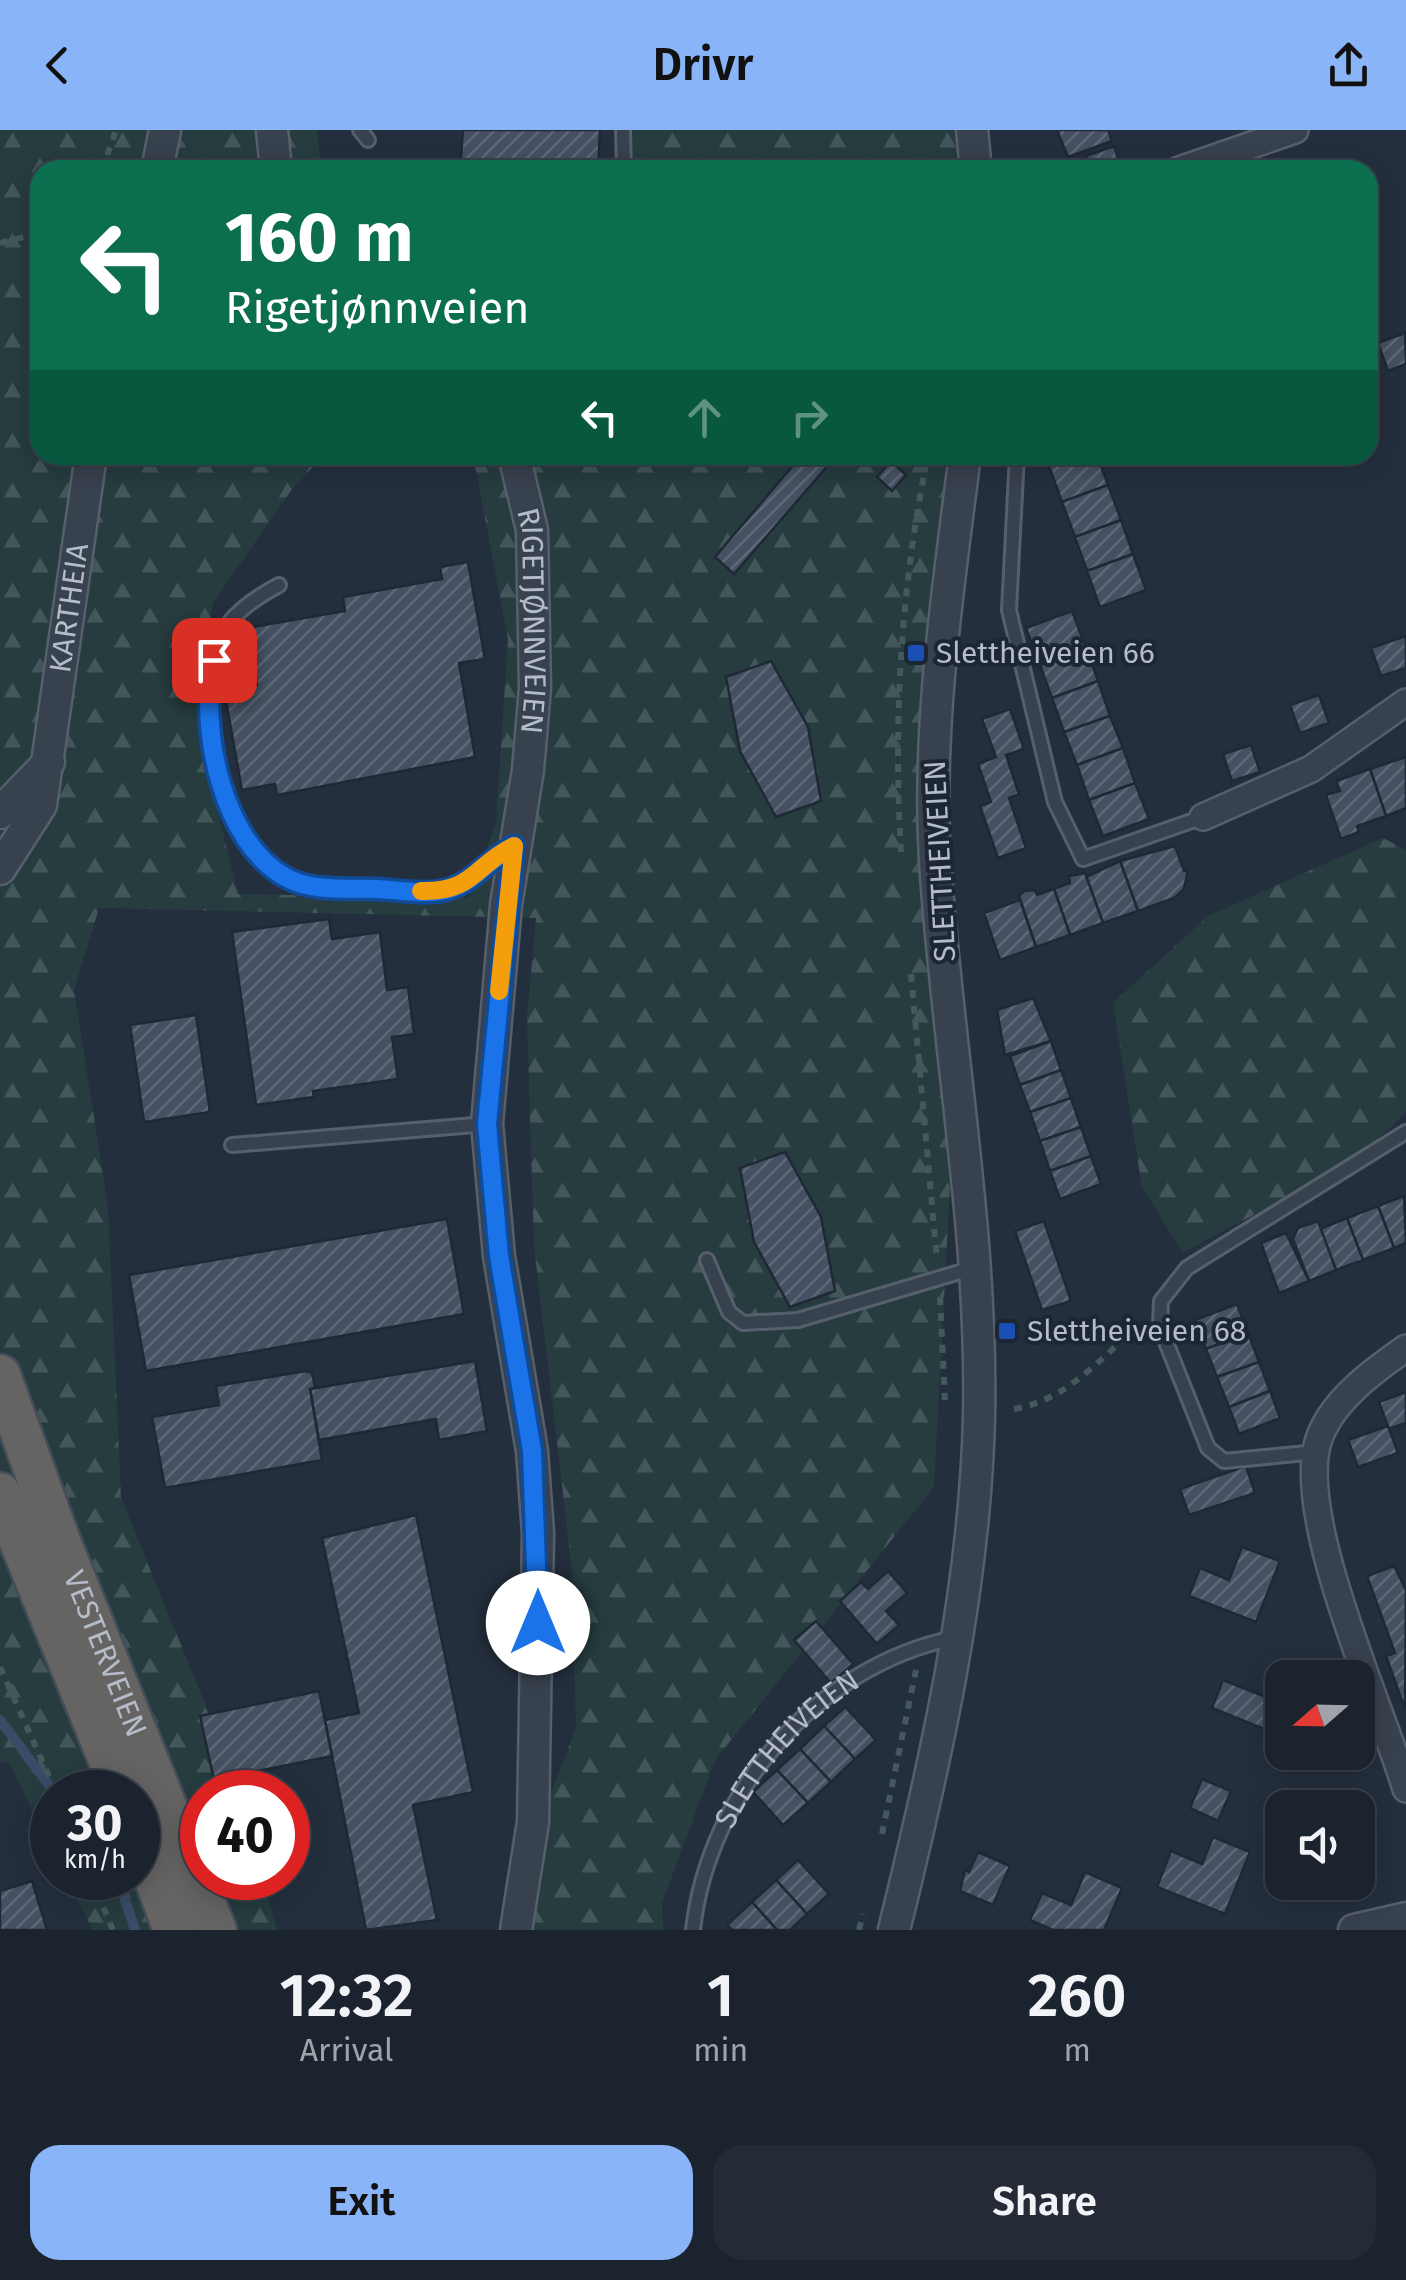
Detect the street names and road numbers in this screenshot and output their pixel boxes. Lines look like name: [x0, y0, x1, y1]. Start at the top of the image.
street label: RIGETJØNNVEIEN: [509, 504, 553, 735]
street label: KARTHEIA: [42, 540, 96, 675]
street label: SLETTHEIVEIEN: [917, 759, 963, 963]
street label: VESTERVEIEN: [56, 1565, 155, 1742]
street label: SLETTHEIVEIEN: [707, 1662, 866, 1834]

